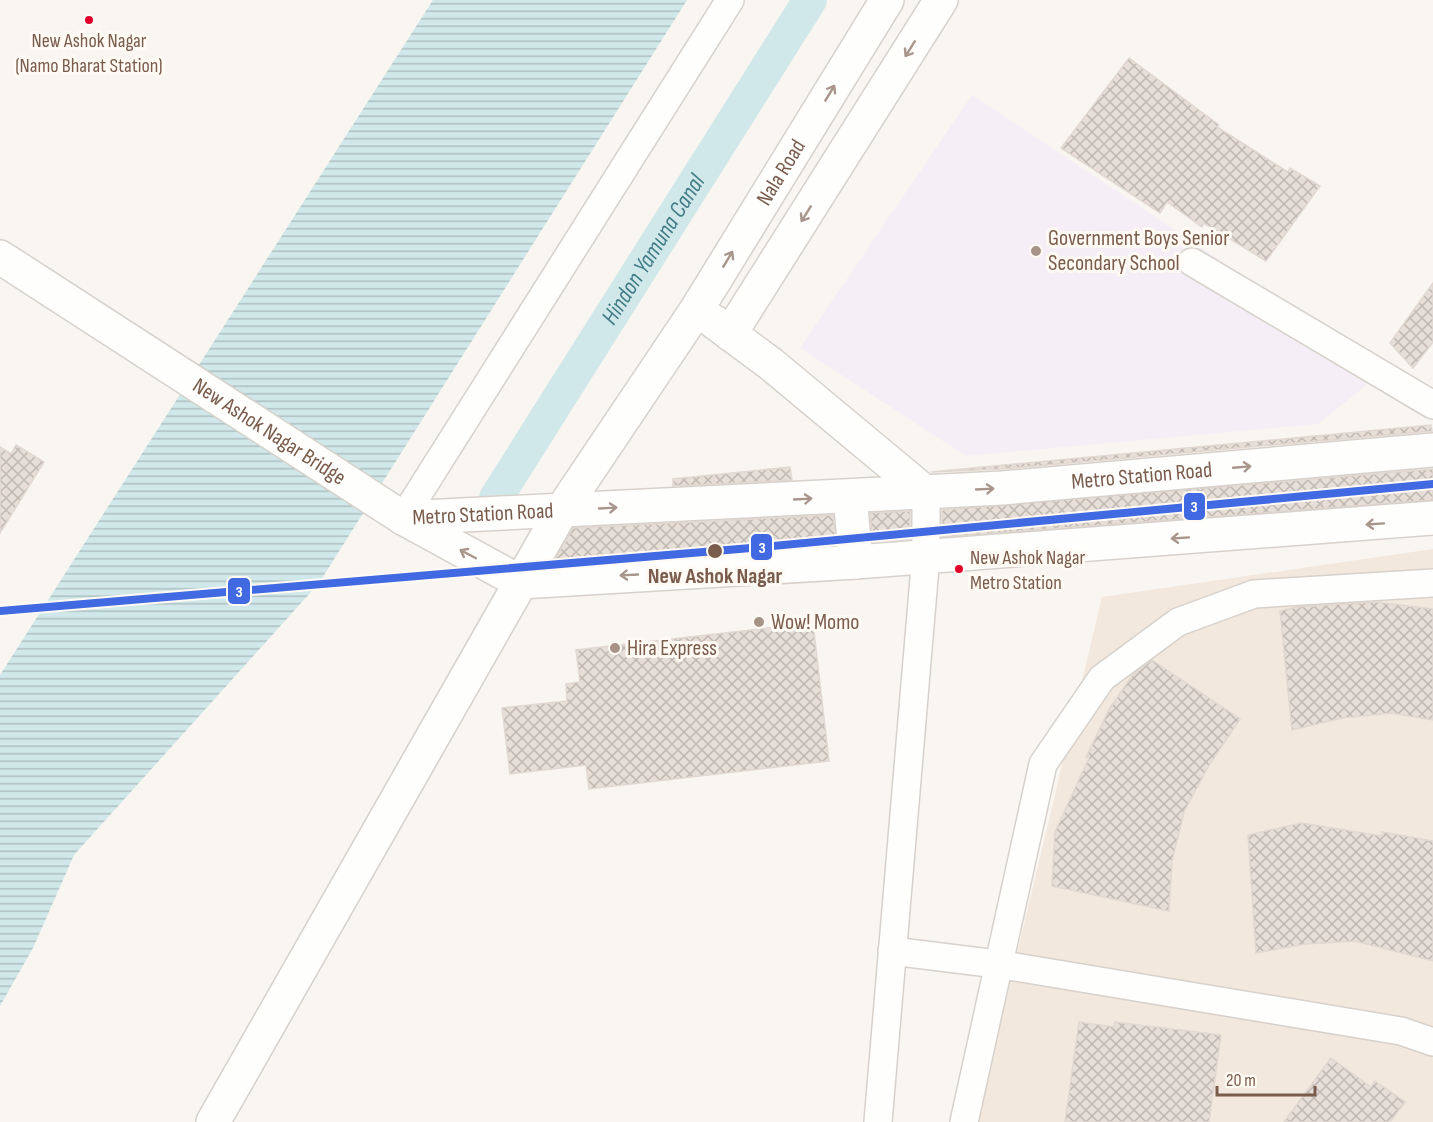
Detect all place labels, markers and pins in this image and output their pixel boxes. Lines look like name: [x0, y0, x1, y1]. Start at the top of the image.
marker: New Ashok Nagar (Namo Bharat Station): [83, 14, 95, 26]
place label: New Ashok Nagar (Namo Bharat Station): [15, 29, 163, 78]
place label: Government Boys Senior Secondary School: [1048, 225, 1229, 277]
marker: Government Boys Senior Secondary School: [1029, 244, 1043, 258]
marker: New Ashok Nagar: [706, 542, 724, 560]
place label: New Ashok Nagar Metro Station: [970, 546, 1085, 595]
place label: New Ashok Nagar: [648, 563, 782, 590]
marker: New Ashok Nagar Metro Station: [953, 563, 965, 575]
place label: Wow! Momo: [771, 609, 859, 636]
marker: Wow! Momo: [752, 615, 766, 629]
place label: Hira Express: [627, 635, 717, 662]
marker: Hira Express: [608, 641, 622, 655]

